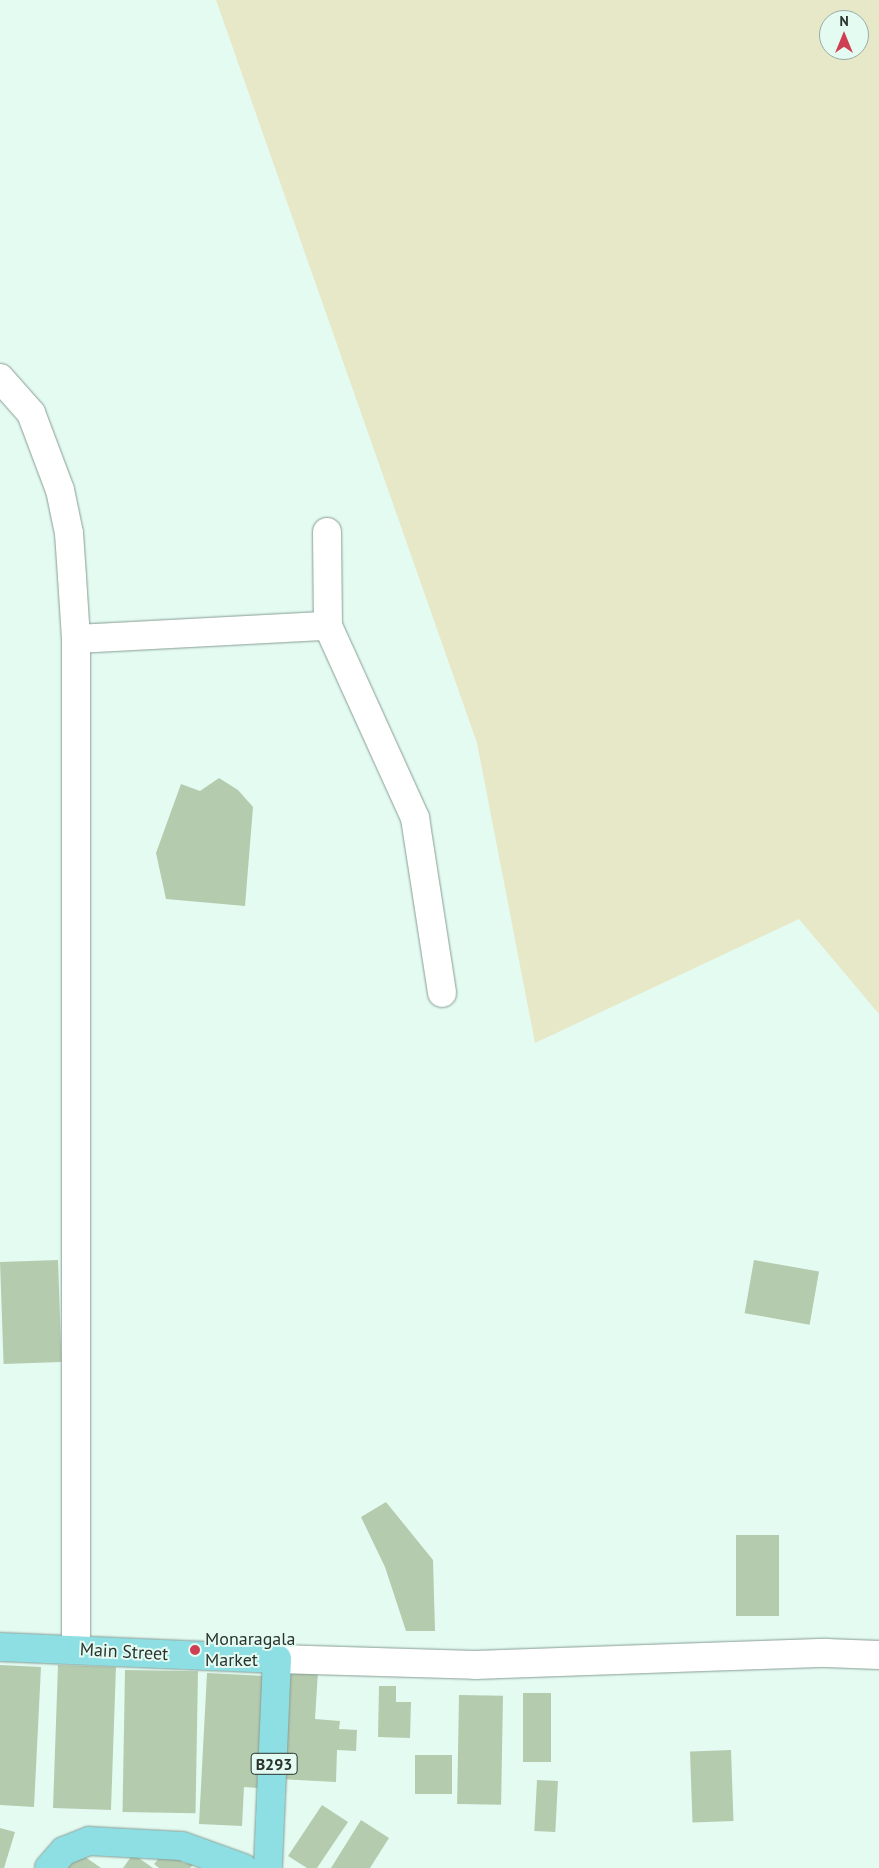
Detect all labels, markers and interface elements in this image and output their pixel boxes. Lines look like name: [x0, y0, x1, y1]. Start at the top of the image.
north arrow: [819, 10, 869, 60]
text: N: [839, 12, 849, 30]
place label: Monaragala Market: [205, 1629, 295, 1672]
street label: Main Street: [79, 1639, 169, 1665]
marker: Monaragala Market: [189, 1644, 201, 1656]
road number: B293: [250, 1750, 298, 1778]

